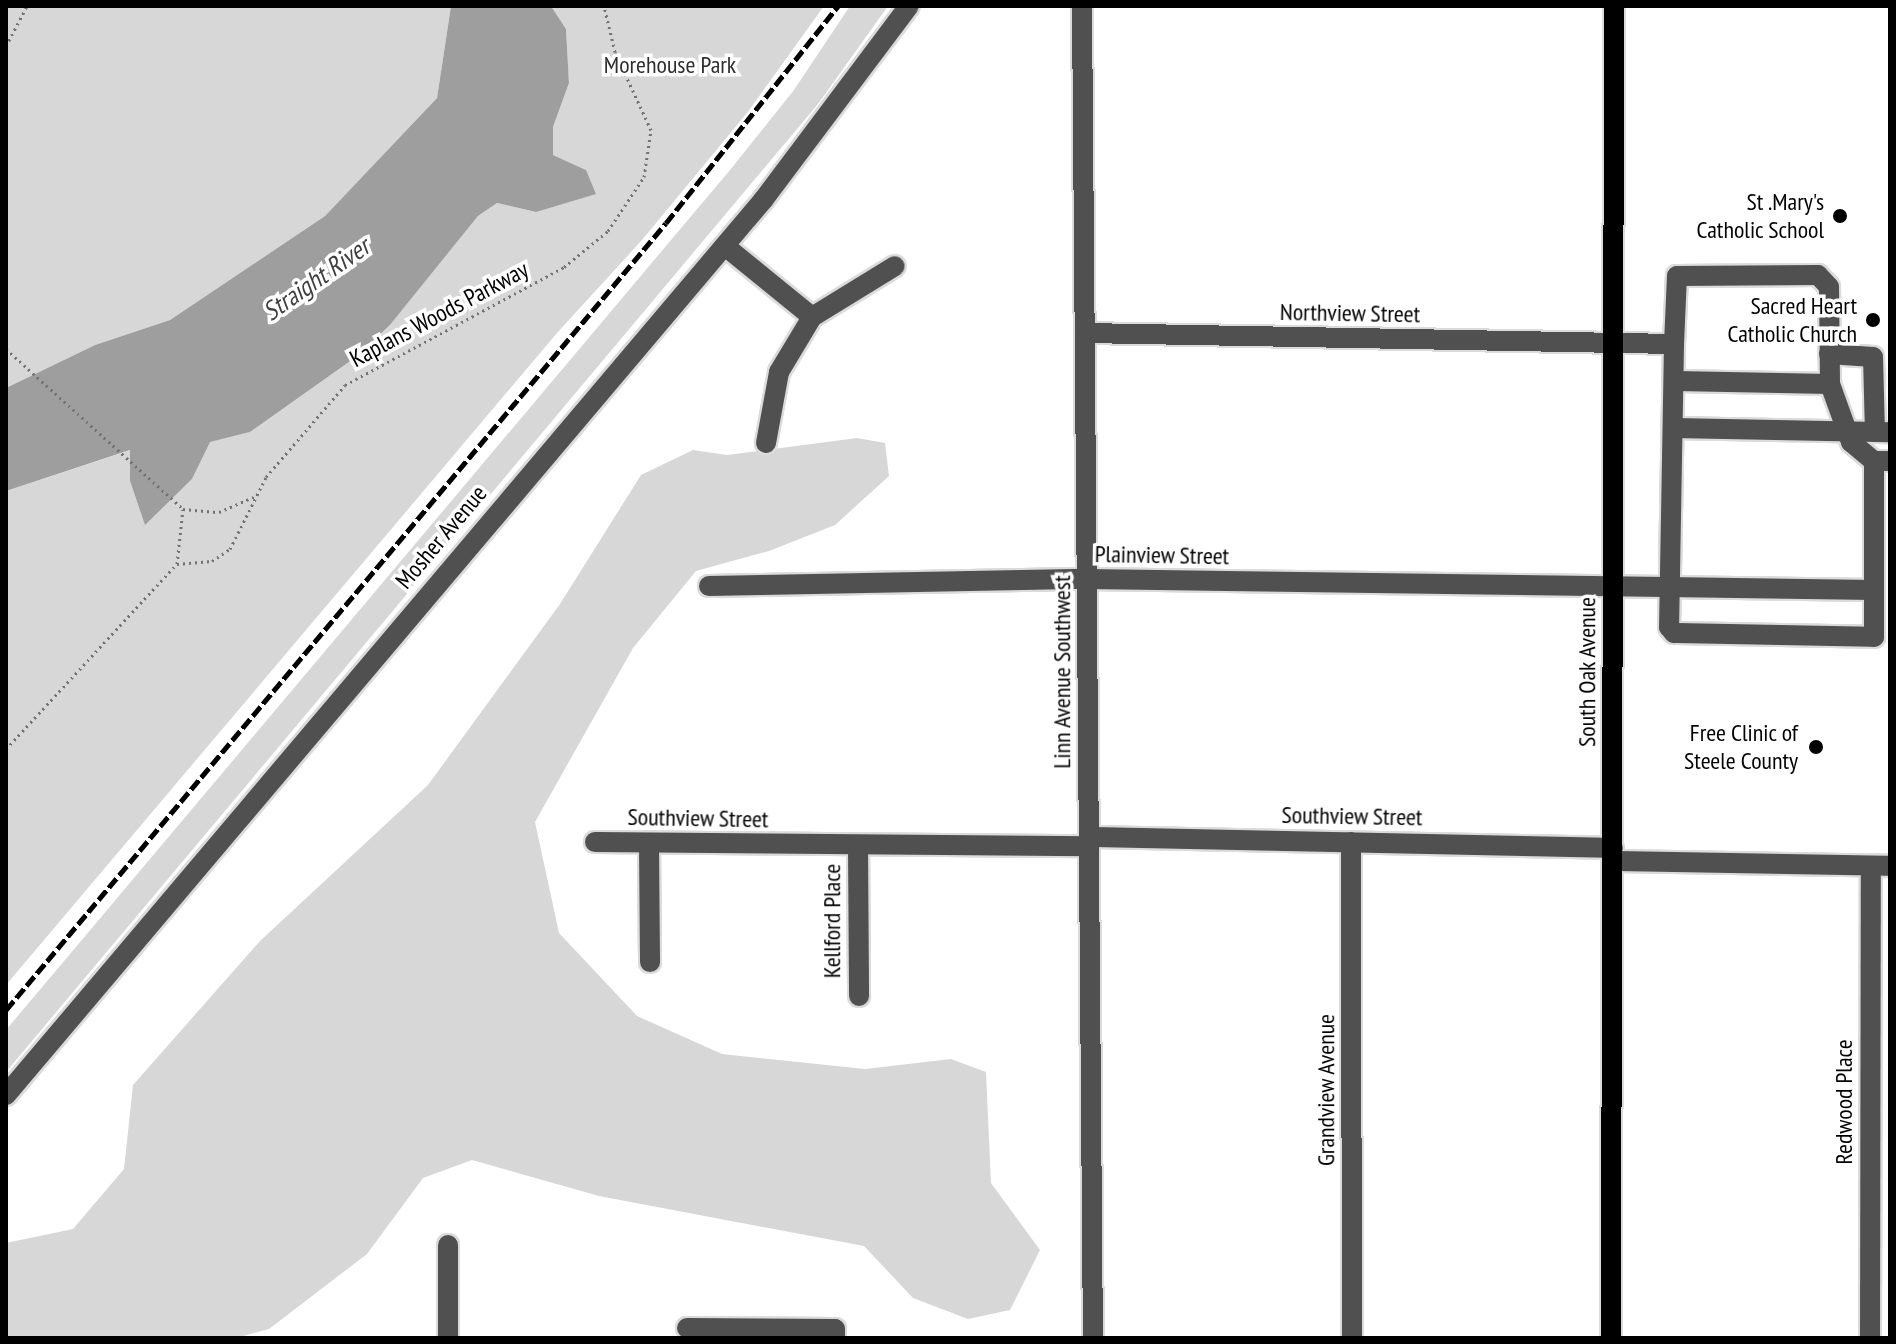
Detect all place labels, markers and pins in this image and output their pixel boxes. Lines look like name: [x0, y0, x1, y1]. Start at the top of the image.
place label: St .Mary's Catholic School: [1696, 188, 1824, 244]
marker: St .Mary's Catholic School: [1831, 207, 1849, 225]
place label: Sacred Heart Catholic Church: [1727, 292, 1857, 348]
marker: Sacred Heart Catholic Church: [1864, 311, 1882, 329]
place label: Free Clinic of Steele County: [1684, 719, 1798, 775]
marker: Free Clinic of Steele County: [1805, 736, 1827, 758]

